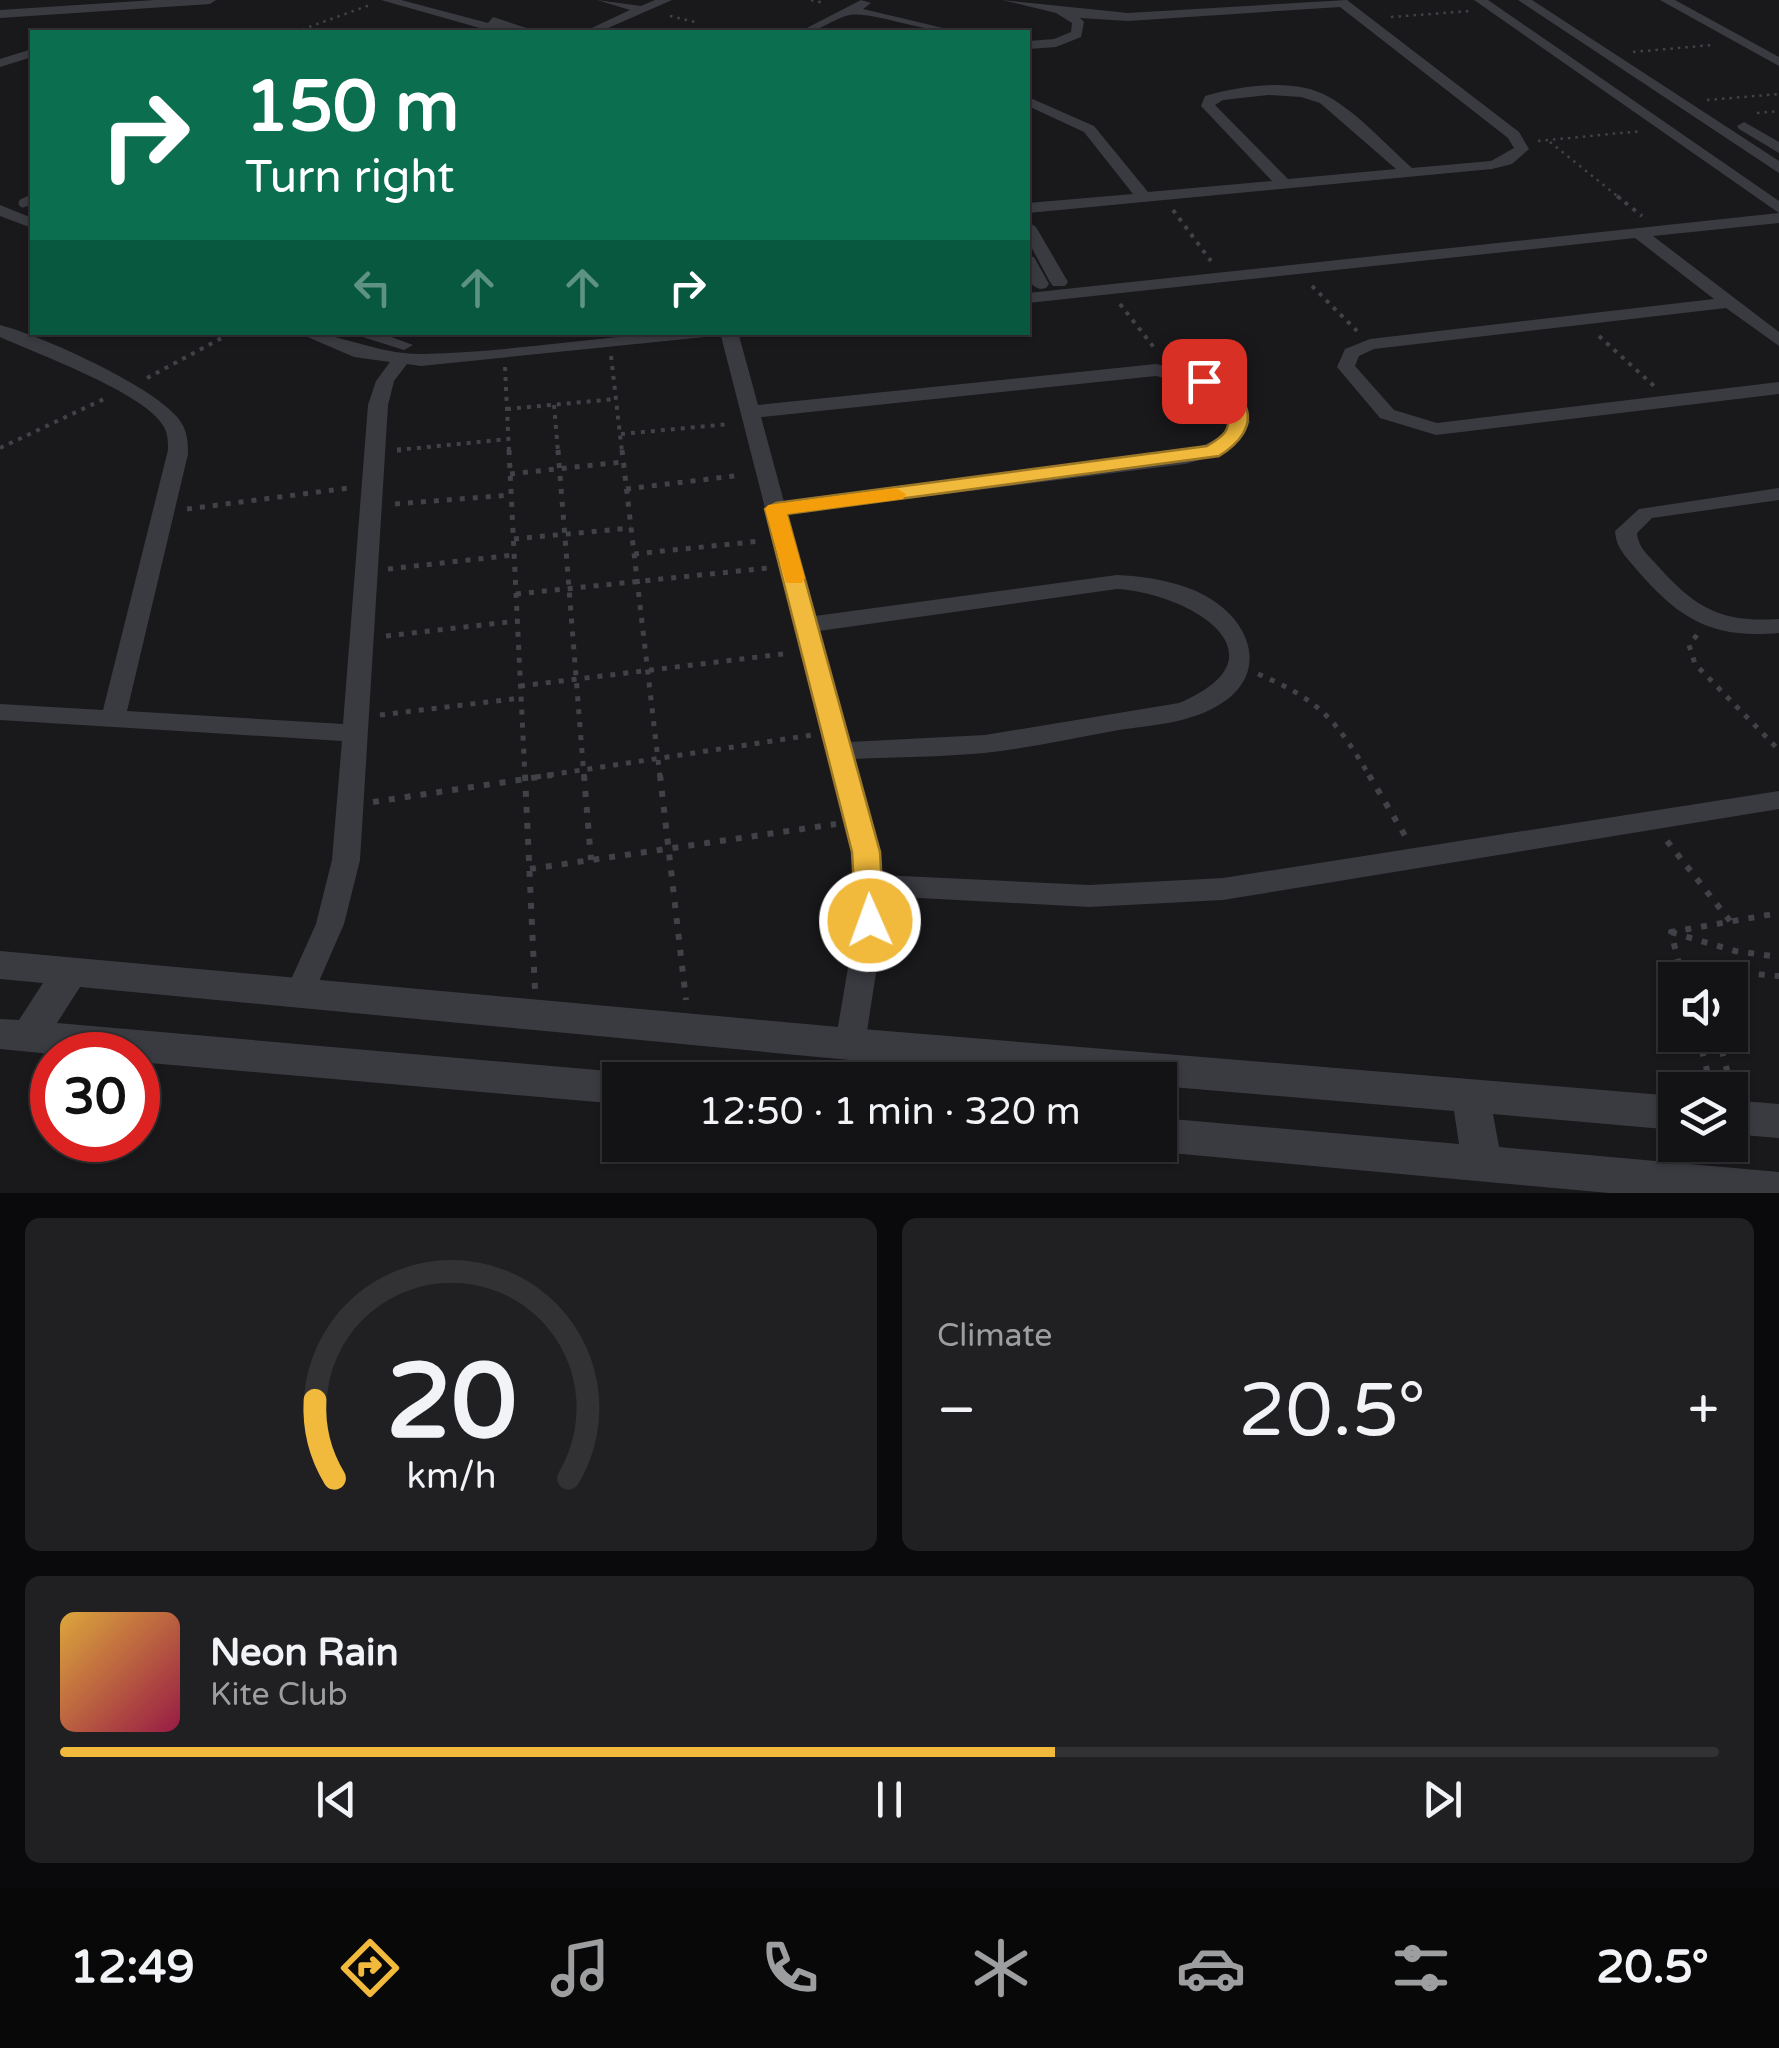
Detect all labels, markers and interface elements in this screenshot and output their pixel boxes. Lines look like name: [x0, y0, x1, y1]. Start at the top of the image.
text: 150 m: [245, 66, 459, 150]
icon: right: [80, 70, 210, 200]
text: Turn right: [245, 151, 454, 205]
icon: left: [345, 260, 400, 315]
icon: ahead: [450, 260, 505, 315]
icon: ahead: [555, 260, 610, 315]
icon: right: [660, 260, 715, 315]
pin: [1162, 339, 1247, 424]
icon: arrive: [1177, 354, 1232, 409]
position arrow: [818, 869, 922, 973]
map controls: [1658, 962, 1748, 1162]
button: sound: [1658, 962, 1748, 1052]
speed limit sign: 30: [30, 1032, 160, 1162]
button: layers: [1658, 1072, 1748, 1162]
text: 12:50 · 1 min · 320 m: [698, 1089, 1081, 1135]
text: Climate: [937, 1317, 1052, 1355]
text: 20: [386, 1341, 516, 1466]
text: 20.5°: [1238, 1366, 1426, 1456]
text: −: [937, 1378, 976, 1444]
text: +: [1688, 1378, 1719, 1444]
text: km/h: [406, 1455, 496, 1498]
text: Neon Rain: [210, 1630, 399, 1676]
text: Kite Club: [210, 1676, 348, 1714]
icon: previous: [309, 1772, 364, 1827]
icon: pause: [862, 1772, 917, 1827]
icon: next: [1415, 1772, 1470, 1827]
icon: directions: [335, 1933, 405, 2003]
icon: music: [545, 1933, 615, 2003]
icon: phone: [755, 1933, 825, 2003]
icon: climate: [966, 1933, 1036, 2003]
icon: car: [1176, 1933, 1246, 2003]
icon: filters: [1386, 1933, 1456, 2003]
text: 12:49: [70, 1941, 195, 1995]
text: 20.5°: [1596, 1941, 1709, 1995]

